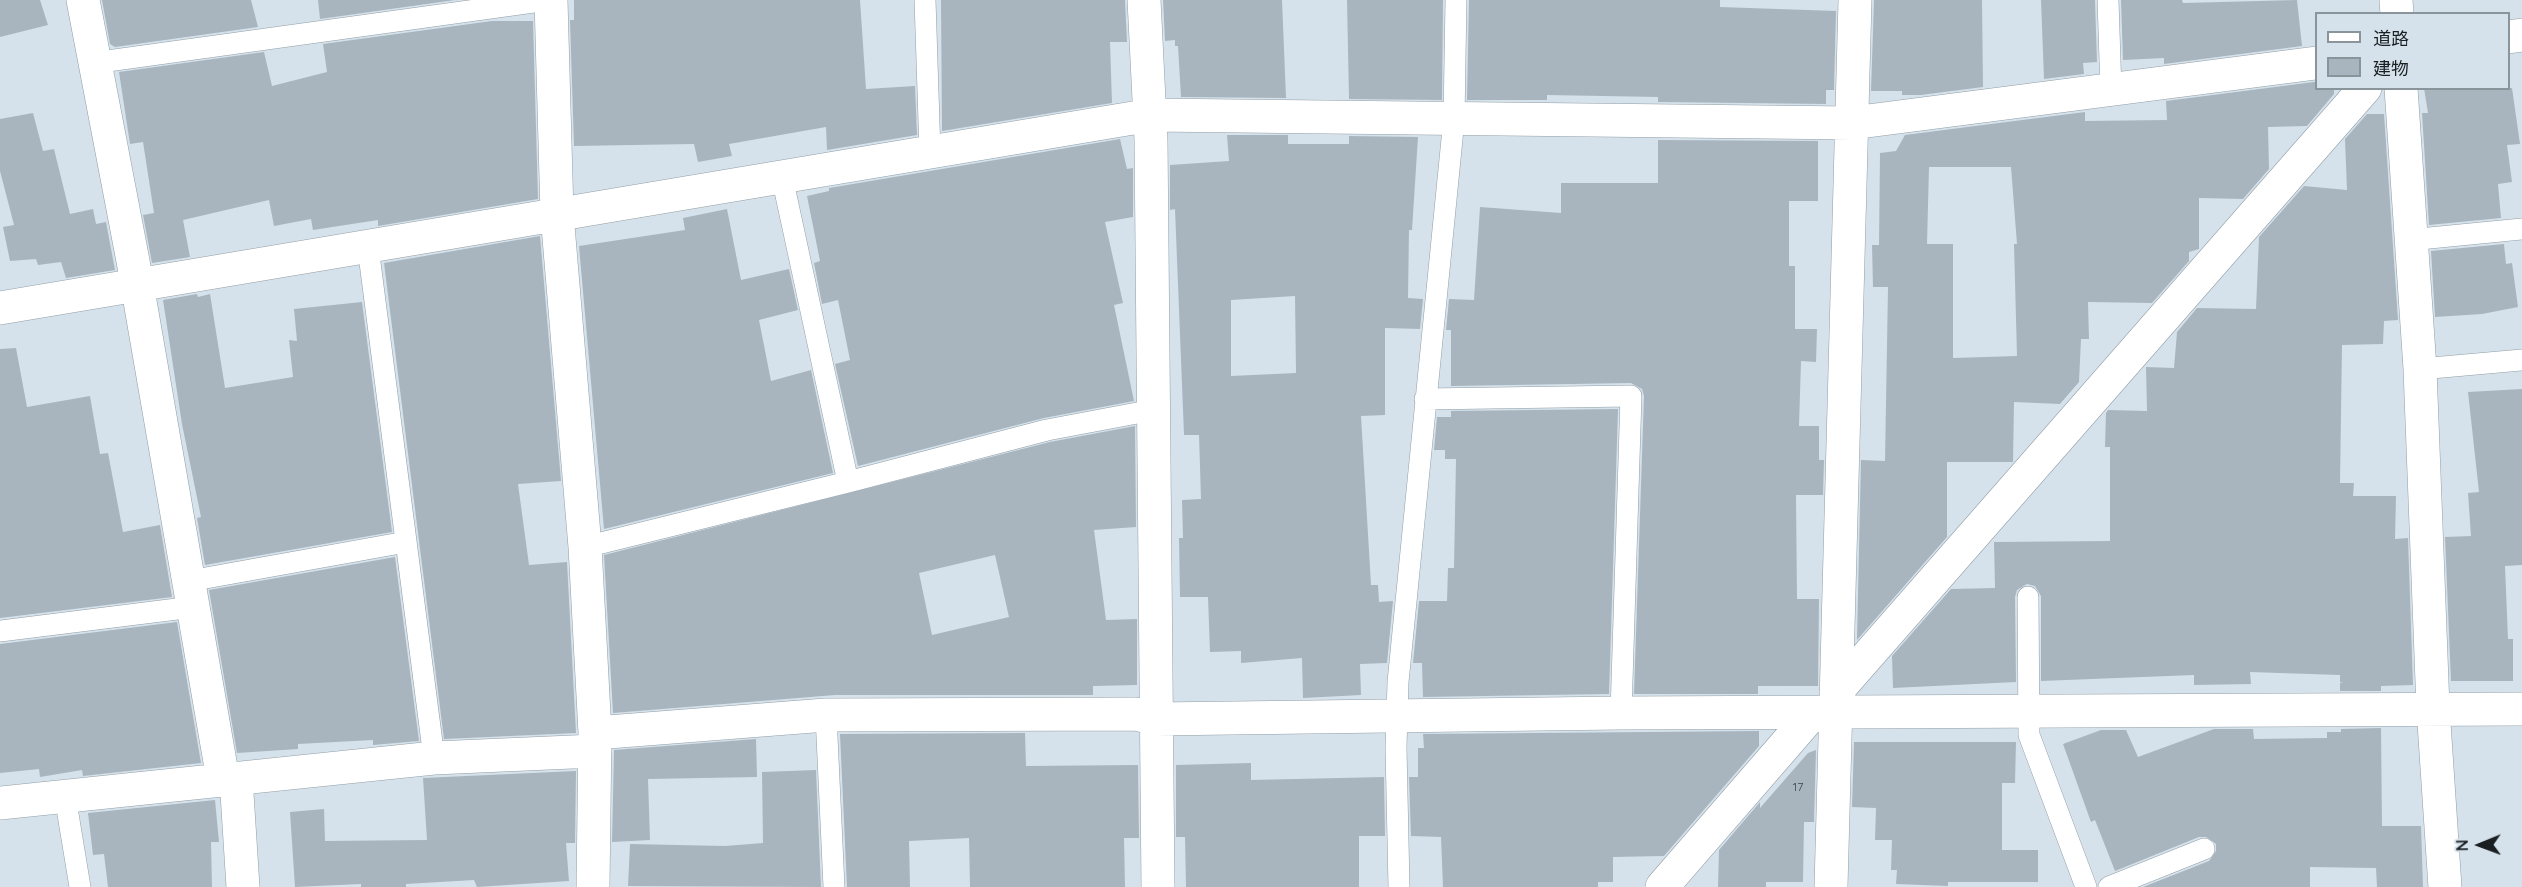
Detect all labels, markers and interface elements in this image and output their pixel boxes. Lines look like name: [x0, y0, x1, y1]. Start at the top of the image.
legend: [2315, 12, 2510, 90]
text: 道路: [2373, 27, 2409, 50]
text: 建物: [2373, 57, 2409, 80]
house number: 17: [1793, 780, 1803, 794]
north arrow: [2450, 815, 2510, 875]
text: N: [2452, 839, 2472, 851]

